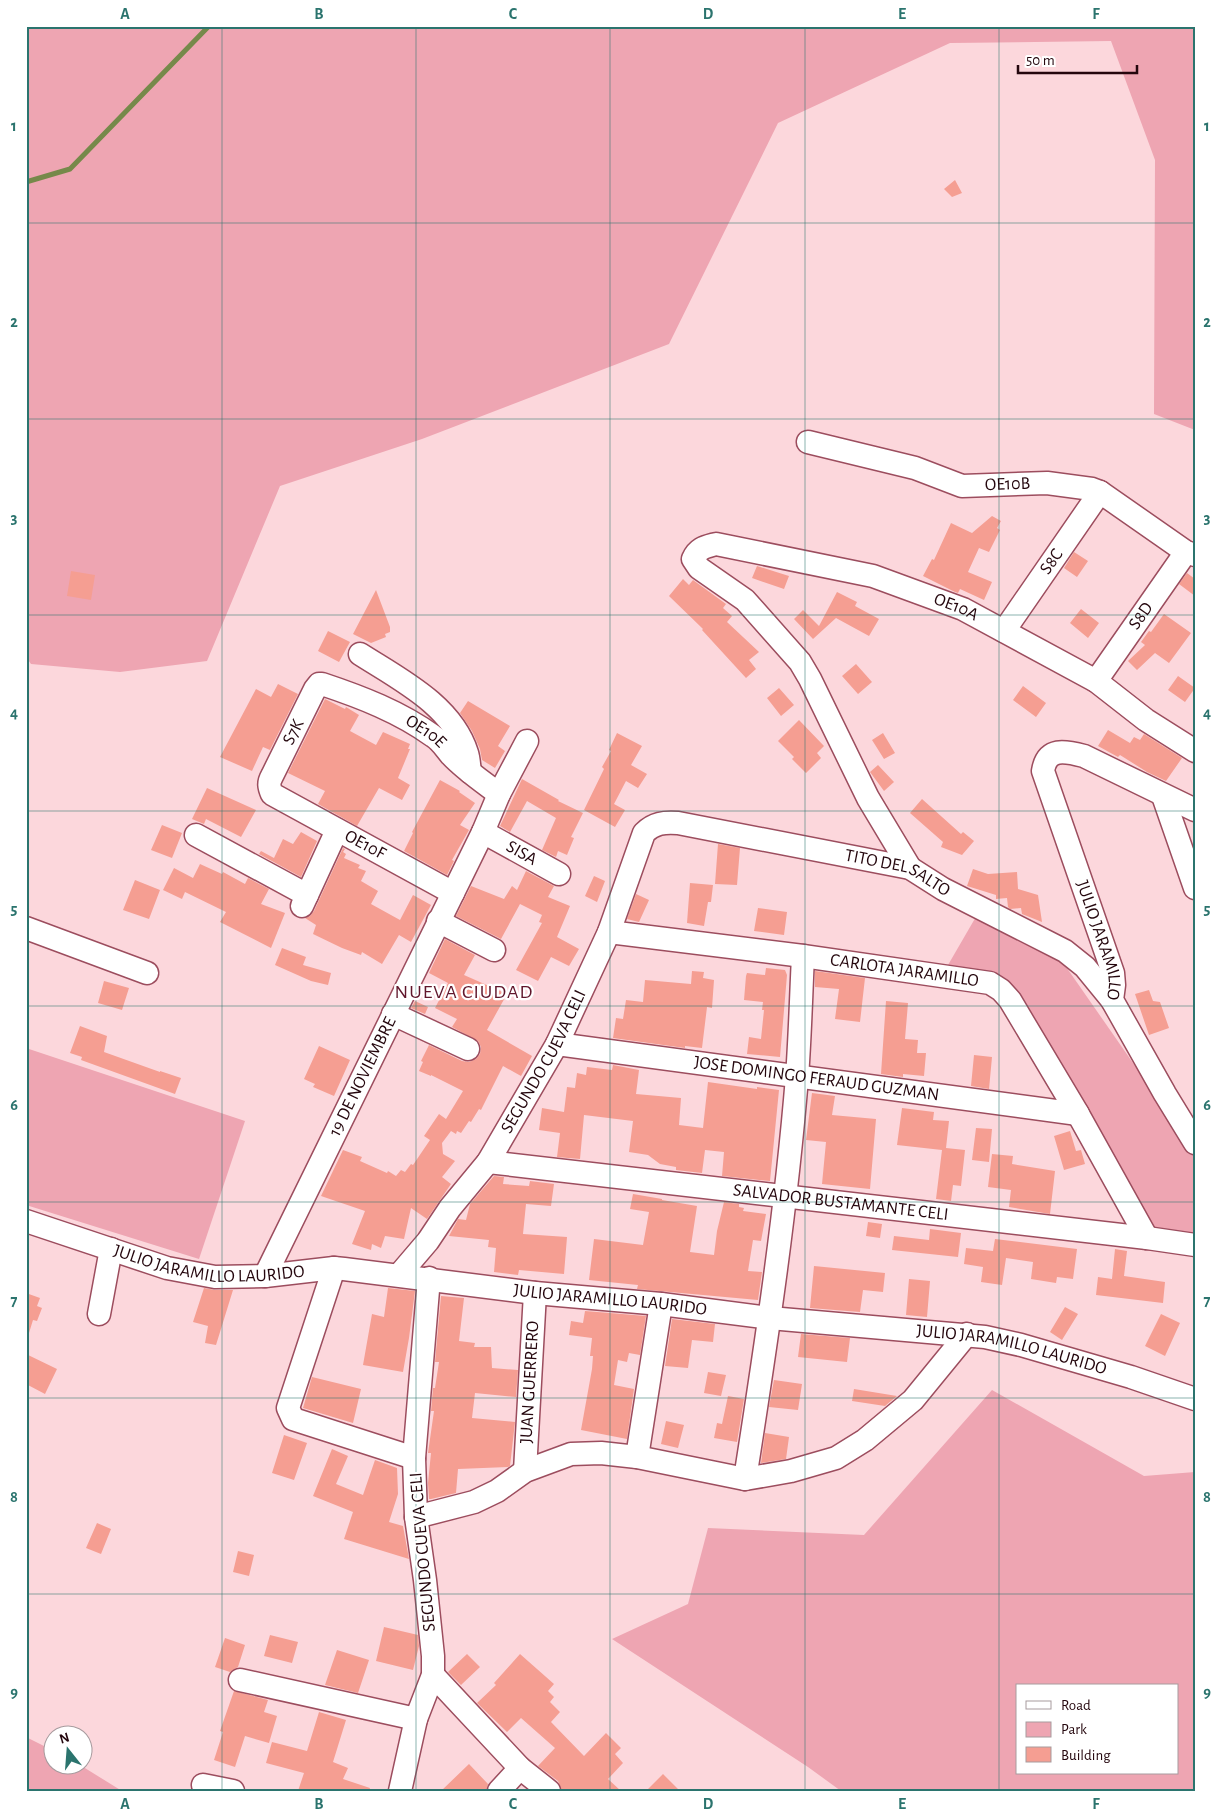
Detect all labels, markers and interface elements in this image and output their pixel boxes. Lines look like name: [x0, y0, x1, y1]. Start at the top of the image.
text: A: [120, 6, 130, 22]
text: B: [314, 6, 324, 22]
text: C: [509, 6, 518, 22]
text: D: [703, 6, 714, 22]
text: E: [898, 6, 906, 22]
text: F: [1092, 6, 1100, 22]
scale bar: [1018, 42, 1137, 74]
text: 50 m: [1026, 53, 1055, 68]
text: 1: [11, 118, 17, 134]
text: 1: [1204, 118, 1210, 134]
text: 2: [10, 314, 18, 330]
text: 2: [1203, 314, 1211, 330]
street label: OE10B: [984, 475, 1031, 494]
text: 3: [11, 510, 18, 526]
text: 3: [1204, 510, 1211, 526]
street label: S8C: [1037, 546, 1067, 578]
street label: OE10A: [931, 590, 982, 625]
street label: S8D: [1126, 599, 1157, 633]
text: 4: [10, 705, 18, 721]
text: 4: [1203, 705, 1211, 721]
street label: OE10E: [402, 712, 450, 751]
street label: S7K: [280, 717, 307, 748]
street label: OE10F: [342, 827, 389, 863]
street label: SISA: [503, 838, 540, 869]
street label: TITO DEL SALTO: [843, 847, 953, 900]
street label: JULIO JARAMILLO: [1073, 878, 1123, 1001]
text: 5: [11, 901, 18, 917]
text: 5: [1204, 901, 1211, 917]
street label: CARLOTA JARAMILLO: [829, 951, 980, 990]
district label: NUEVA CIUDAD: [395, 982, 533, 1002]
street label: SEGUNDO CUEVA CELI: [498, 987, 590, 1136]
street label: 19 DE NOVIEMBRE: [326, 1014, 400, 1139]
street label: JOSE DOMINGO FERAUD GUZMAN: [693, 1054, 940, 1104]
text: 6: [10, 1097, 18, 1113]
text: 6: [1203, 1097, 1211, 1113]
street label: SALVADOR BUSTAMANTE CELI: [732, 1181, 949, 1224]
street label: JULIO JARAMILLO LAURIDO: [111, 1242, 305, 1286]
street label: JULIO JARAMILLO LAURIDO: [512, 1281, 708, 1319]
text: 7: [11, 1293, 18, 1309]
text: 7: [1204, 1293, 1211, 1309]
street label: JUAN GUERRERO: [518, 1320, 542, 1444]
street label: JULIO JARAMILLO LAURIDO: [916, 1322, 1109, 1378]
street label: SEGUNDO CUEVA CELI: [407, 1471, 439, 1633]
text: 8: [10, 1489, 18, 1505]
text: 8: [1203, 1489, 1211, 1505]
text: 9: [10, 1684, 18, 1700]
legend: [1016, 1684, 1178, 1774]
text: 9: [1203, 1684, 1211, 1700]
text: Road: [1061, 1698, 1091, 1713]
text: Park: [1061, 1722, 1087, 1737]
north arrow: [42, 1724, 92, 1774]
text: N: [58, 1730, 71, 1747]
text: Building: [1061, 1748, 1111, 1763]
text: A: [120, 1796, 130, 1812]
text: B: [314, 1796, 324, 1812]
text: C: [509, 1796, 518, 1812]
text: D: [703, 1796, 714, 1812]
text: E: [898, 1796, 906, 1812]
text: F: [1092, 1796, 1100, 1812]

